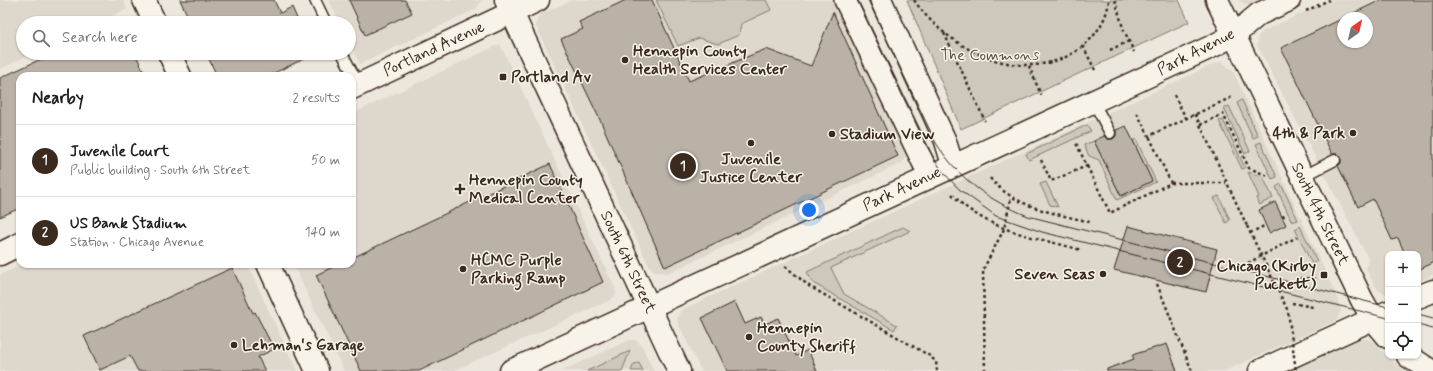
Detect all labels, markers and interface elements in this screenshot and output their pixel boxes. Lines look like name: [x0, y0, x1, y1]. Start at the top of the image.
north arrow: [1337, 12, 1373, 48]
search box: [16, 16, 356, 60]
street label: Portland Avenue: [380, 16, 488, 82]
street label: Park Avenue: [1154, 24, 1238, 80]
icon: search: [30, 27, 52, 49]
text: Search here: [62, 28, 138, 48]
place label: Hennepin County Health Services Center: [633, 41, 787, 80]
park label: The Commons: [941, 45, 1039, 66]
marker: Hennepin County Health Services Center: [620, 55, 630, 65]
place label: Portland Av: [511, 67, 591, 88]
marker: Portland Av: [498, 72, 508, 82]
text: Nearby: [32, 87, 84, 109]
text: 2 results: [293, 90, 340, 107]
place label: 4th & Park: [1273, 123, 1345, 144]
place label: Stadium View: [840, 124, 935, 145]
marker: 4th & Park: [1348, 128, 1358, 138]
marker: Stadium View: [827, 129, 837, 139]
marker: Juvenile Justice Center: [746, 138, 756, 148]
text: Juvenile Court: [70, 142, 169, 162]
place label: Juvenile Justice Center: [700, 149, 802, 188]
pin: 1: [670, 151, 696, 181]
text: 1: [42, 152, 48, 169]
text: 50 m: [311, 152, 340, 169]
street label: South 4th Street: [1286, 159, 1354, 269]
text: Public building · South 6th Street: [70, 162, 250, 179]
street label: Park Avenue: [859, 162, 945, 216]
place label: Hennepin County Medical Center: [469, 170, 583, 209]
marker: Hennepin County Medical Center: [454, 183, 466, 195]
your location: [799, 200, 819, 220]
street label: South 6th Street: [595, 207, 661, 317]
text: US Bank Stadium: [70, 214, 187, 234]
text: 2: [42, 224, 48, 241]
text: 140 m: [305, 224, 340, 241]
text: Station · Chicago Avenue: [70, 234, 204, 251]
pin: 2: [1167, 247, 1193, 277]
place label: HCMC Purple Parking Ramp: [471, 250, 565, 291]
map controls: [1385, 251, 1421, 359]
button: +: [1385, 251, 1421, 287]
place label: Chicago (Kirby Puckett): [1217, 256, 1316, 295]
marker: HCMC Purple Parking Ramp: [458, 264, 468, 274]
place label: Seven Seas: [1015, 264, 1095, 285]
marker: Seven Seas: [1098, 269, 1108, 279]
marker: Chicago (Kirby Puckett): [1319, 270, 1329, 280]
button: −: [1385, 287, 1421, 323]
place label: Hennepin County Sheriff: [757, 318, 857, 357]
button: locate: [1385, 323, 1421, 359]
marker: Hennepin County Sheriff: [744, 332, 754, 342]
place label: Lehman's Garage: [242, 335, 365, 357]
marker: Lehman's Garage: [229, 340, 239, 350]

